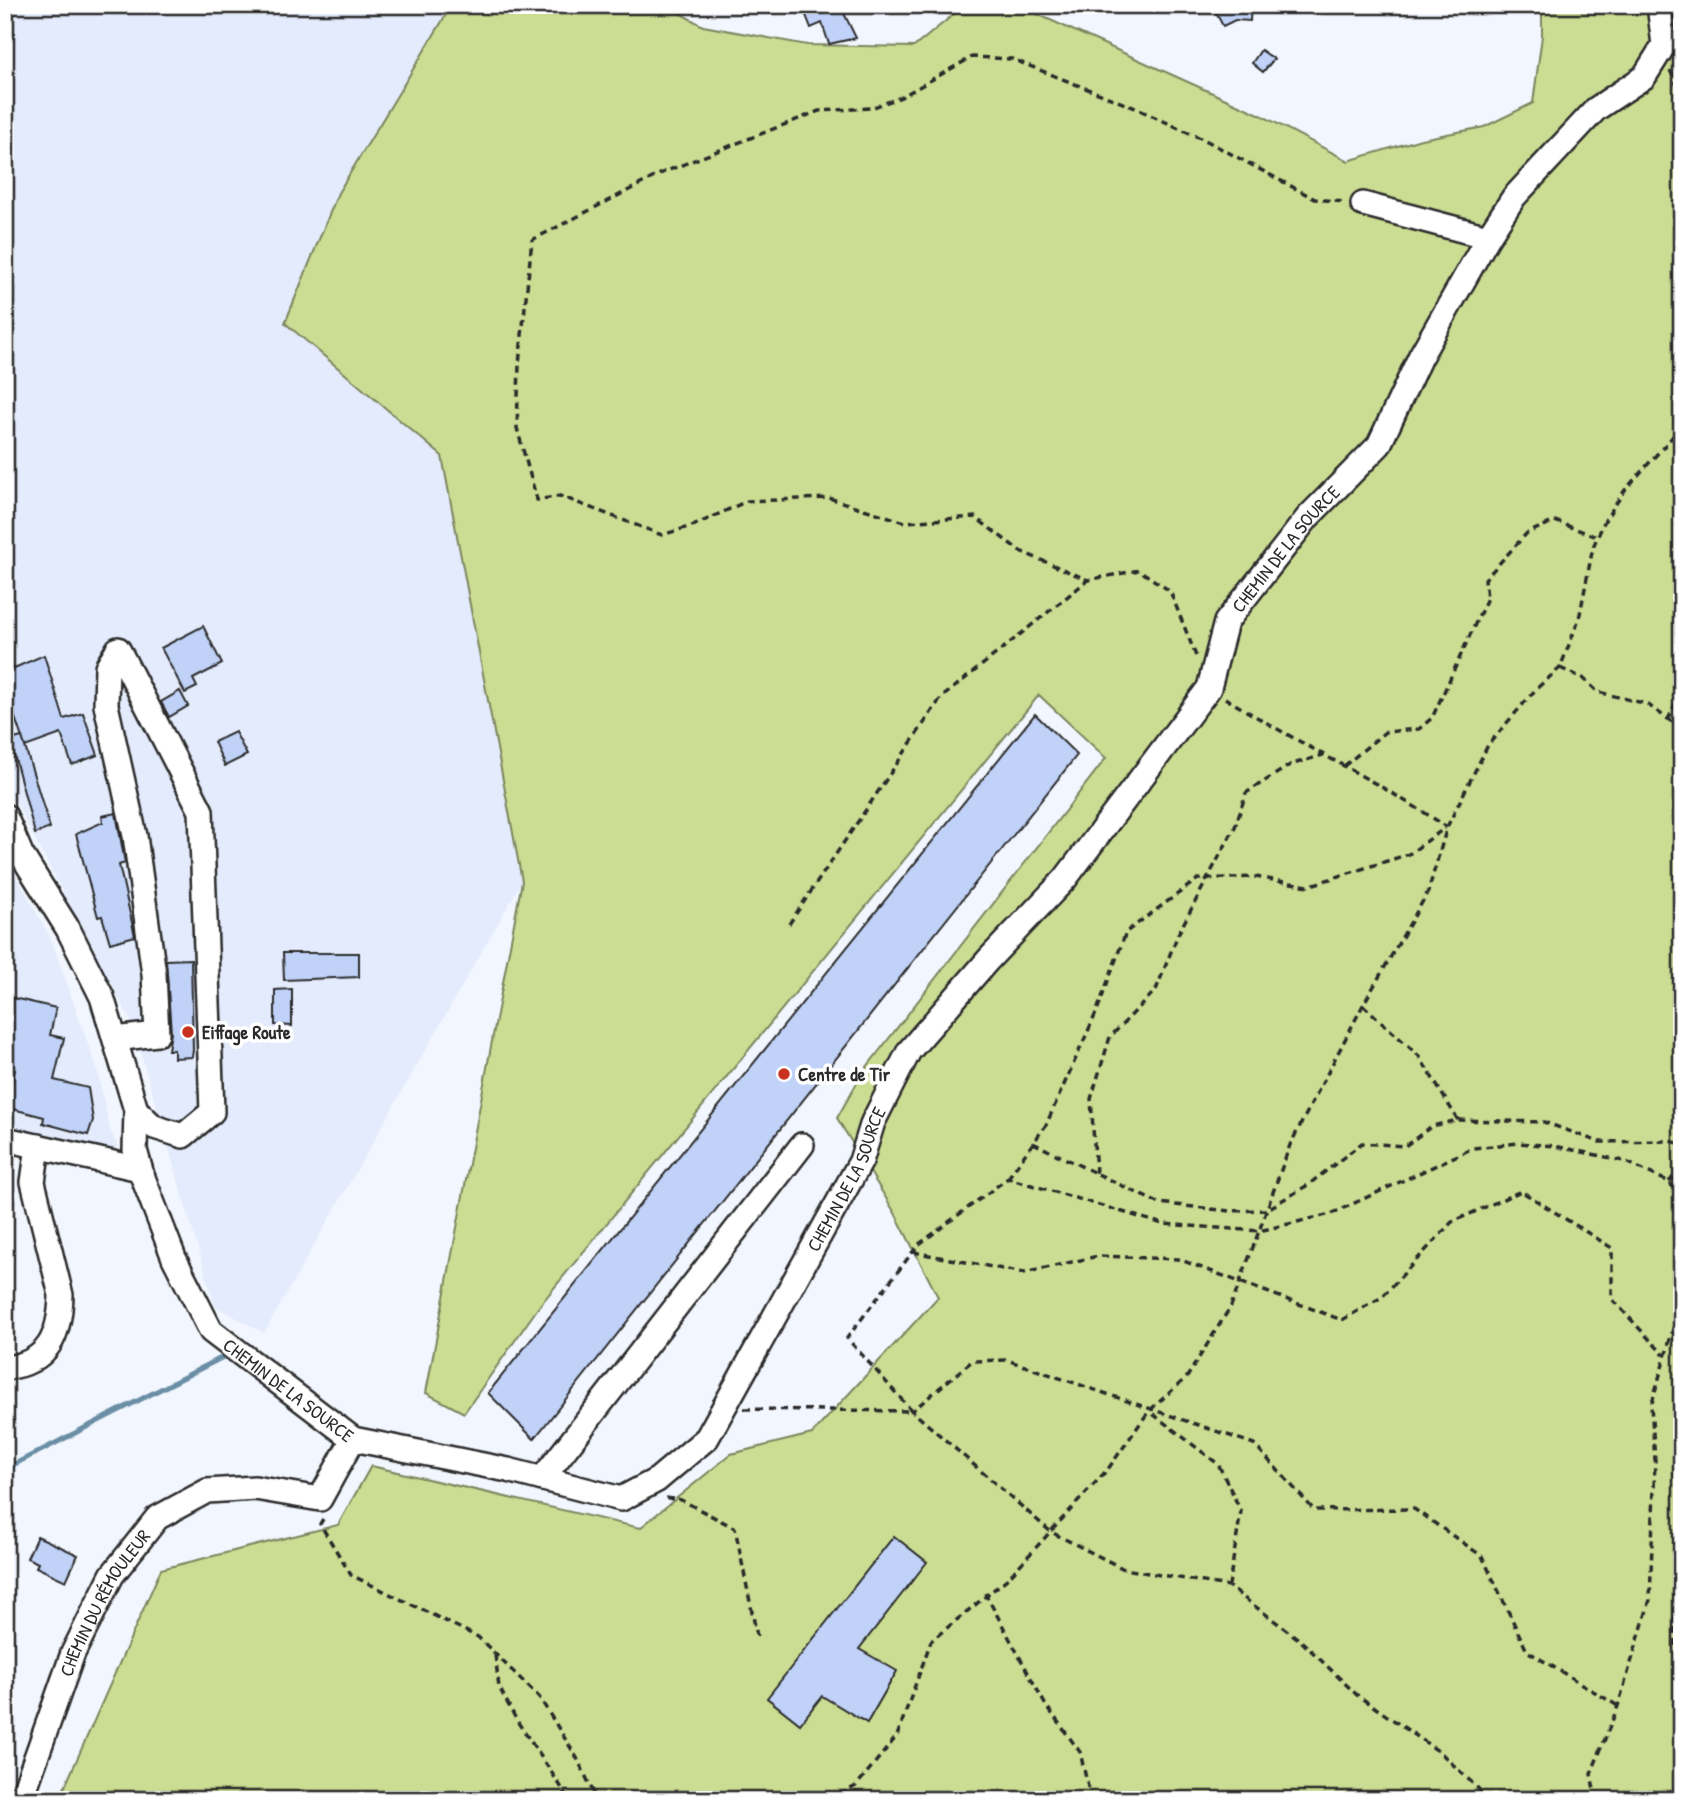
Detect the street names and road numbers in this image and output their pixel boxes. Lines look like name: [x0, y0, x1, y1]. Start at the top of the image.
street label: CHEMIN DE LA SOURCE: [1225, 479, 1346, 618]
street label: CHEMIN DE LA SOURCE: [800, 1102, 892, 1256]
street label: CHEMIN DE LA SOURCE: [218, 1332, 360, 1448]
street label: CHEMIN DU RÉMOULEUR: [53, 1524, 156, 1680]

